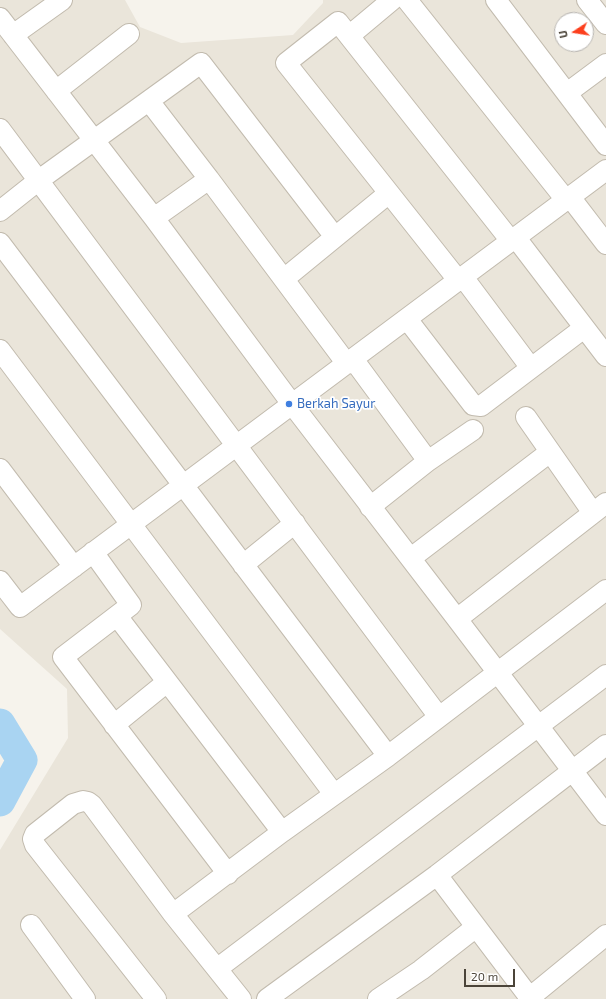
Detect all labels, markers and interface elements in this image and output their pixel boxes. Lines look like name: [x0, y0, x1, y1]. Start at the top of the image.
north arrow: [554, 12, 594, 52]
text: U: [556, 29, 570, 39]
place label: Berkah Sayur: [297, 396, 375, 412]
marker: Berkah Sayur: [284, 399, 294, 409]
scale bar: [466, 961, 517, 987]
text: 20 m: [471, 969, 498, 983]

